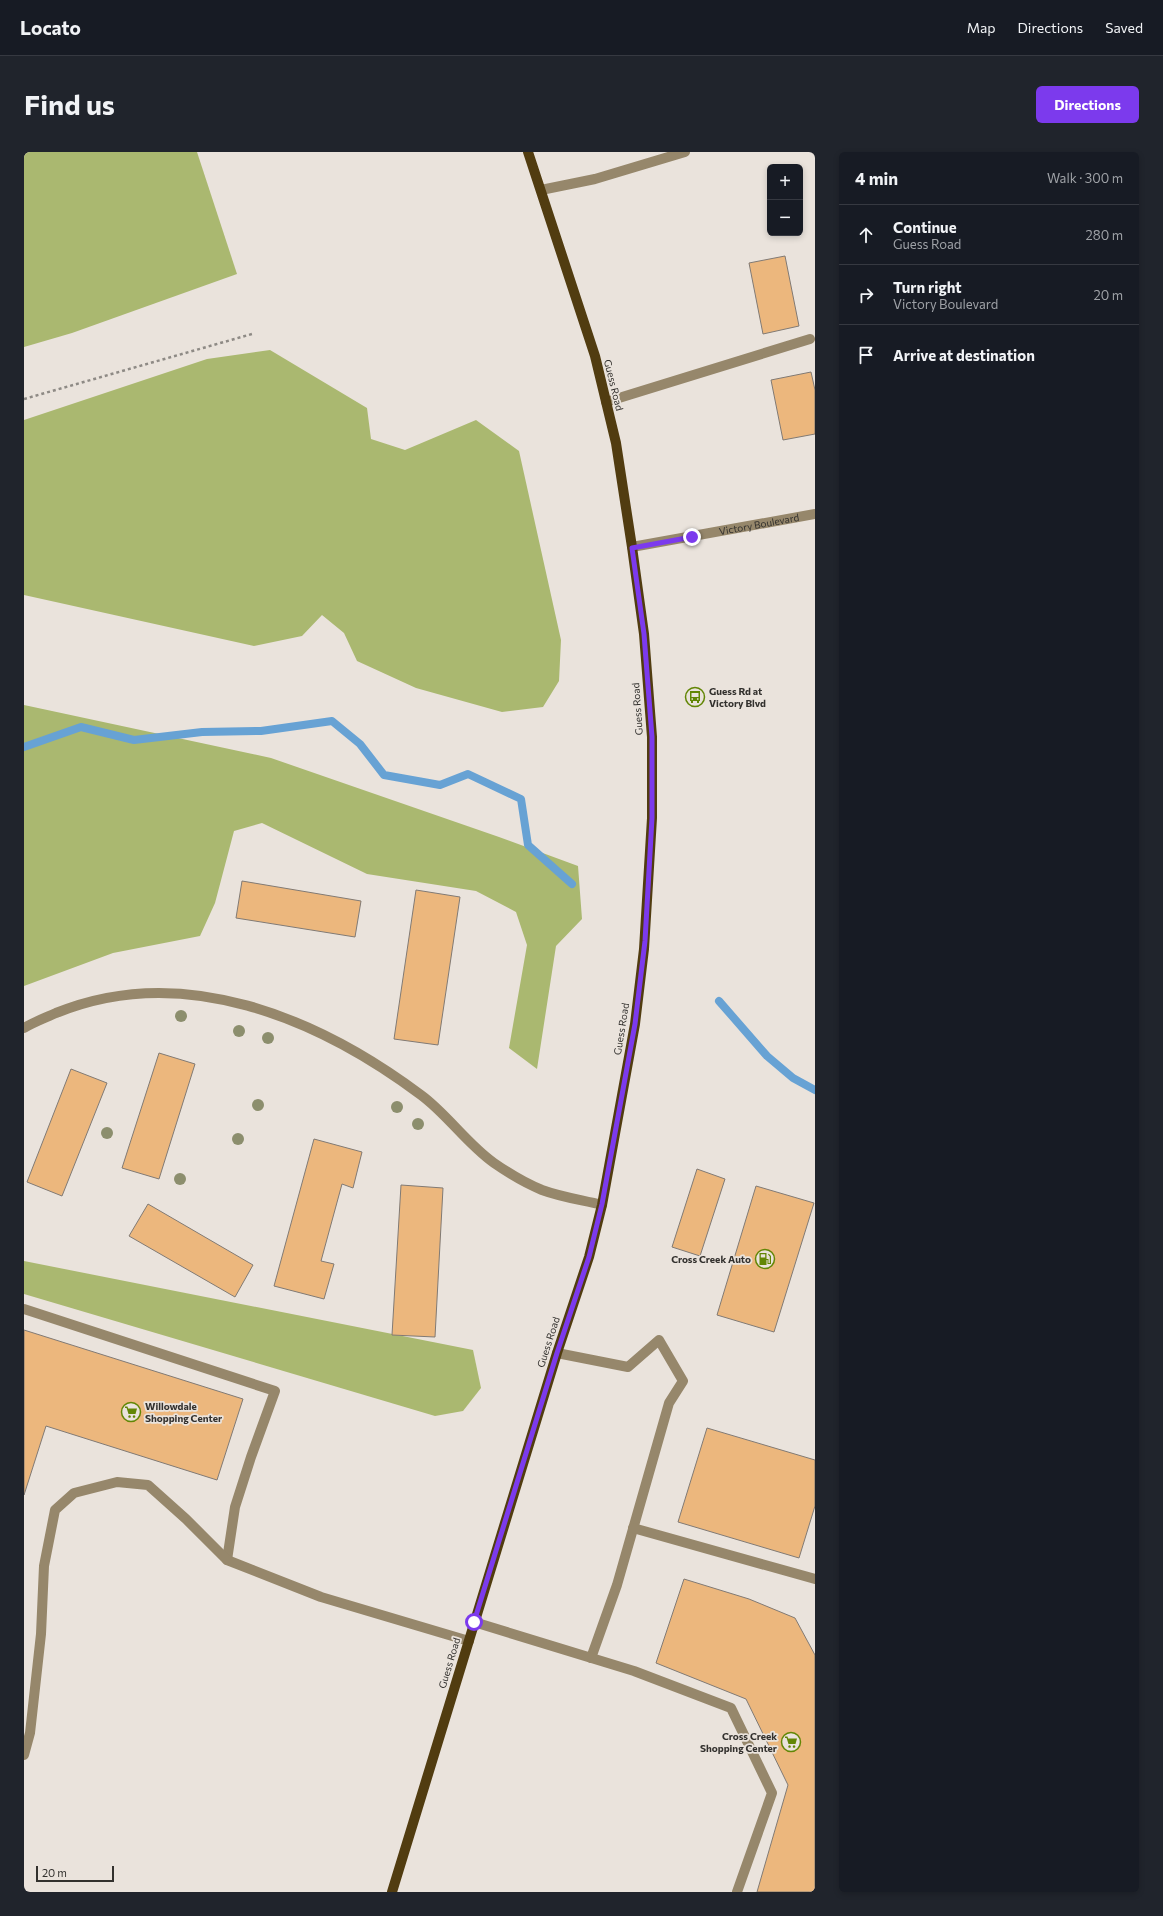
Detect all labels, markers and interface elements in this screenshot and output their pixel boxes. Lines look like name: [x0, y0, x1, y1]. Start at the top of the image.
text: Locato: [20, 16, 81, 39]
text: Map: [967, 19, 996, 36]
text: Directions: [1018, 19, 1083, 36]
text: Saved: [1105, 19, 1143, 36]
button: Directions: [1036, 86, 1139, 123]
text: Find us: [24, 87, 115, 121]
map controls: [767, 164, 803, 236]
button: +: [767, 164, 803, 200]
text: 4 min: [855, 168, 898, 189]
text: Walk · 300 m: [1047, 170, 1123, 186]
button: −: [767, 200, 803, 236]
text: Continue: [893, 218, 957, 236]
icon: ahead: [855, 224, 877, 246]
text: 280 m: [1086, 227, 1123, 243]
text: Guess Road: [893, 236, 961, 252]
text: Turn right: [893, 278, 962, 296]
icon: right: [855, 284, 877, 306]
text: 20 m: [1094, 287, 1123, 303]
text: Victory Boulevard: [893, 296, 998, 312]
icon: arrive: [855, 344, 877, 366]
text: Arrive at destination: [893, 346, 1035, 364]
street label: Guess Road: [602, 358, 626, 412]
street label: Victory Boulevard: [718, 511, 800, 537]
route end: [683, 528, 701, 546]
street label: Guess Road: [629, 682, 645, 736]
place label: Guess Rd at Victory Blvd: [709, 685, 766, 709]
bus stop icon: Guess Rd at Victory Blvd: [684, 686, 706, 708]
street label: Guess Road: [611, 1002, 631, 1056]
fuel station icon: Cross Creek Auto: [754, 1248, 776, 1270]
place label: Cross Creek Auto: [671, 1253, 751, 1265]
street label: Guess Road: [534, 1315, 562, 1369]
place label: Willowdale Shopping Center: [145, 1400, 222, 1424]
supermarket icon: Willowdale Shopping Center: [120, 1401, 142, 1423]
route start: [465, 1613, 483, 1631]
street label: Guess Road: [436, 1636, 462, 1690]
place label: Cross Creek Shopping Center: [700, 1730, 777, 1754]
supermarket icon: Cross Creek Shopping Center: [780, 1731, 802, 1753]
scale bar: [36, 1864, 114, 1883]
text: 20 m: [42, 1866, 67, 1879]

